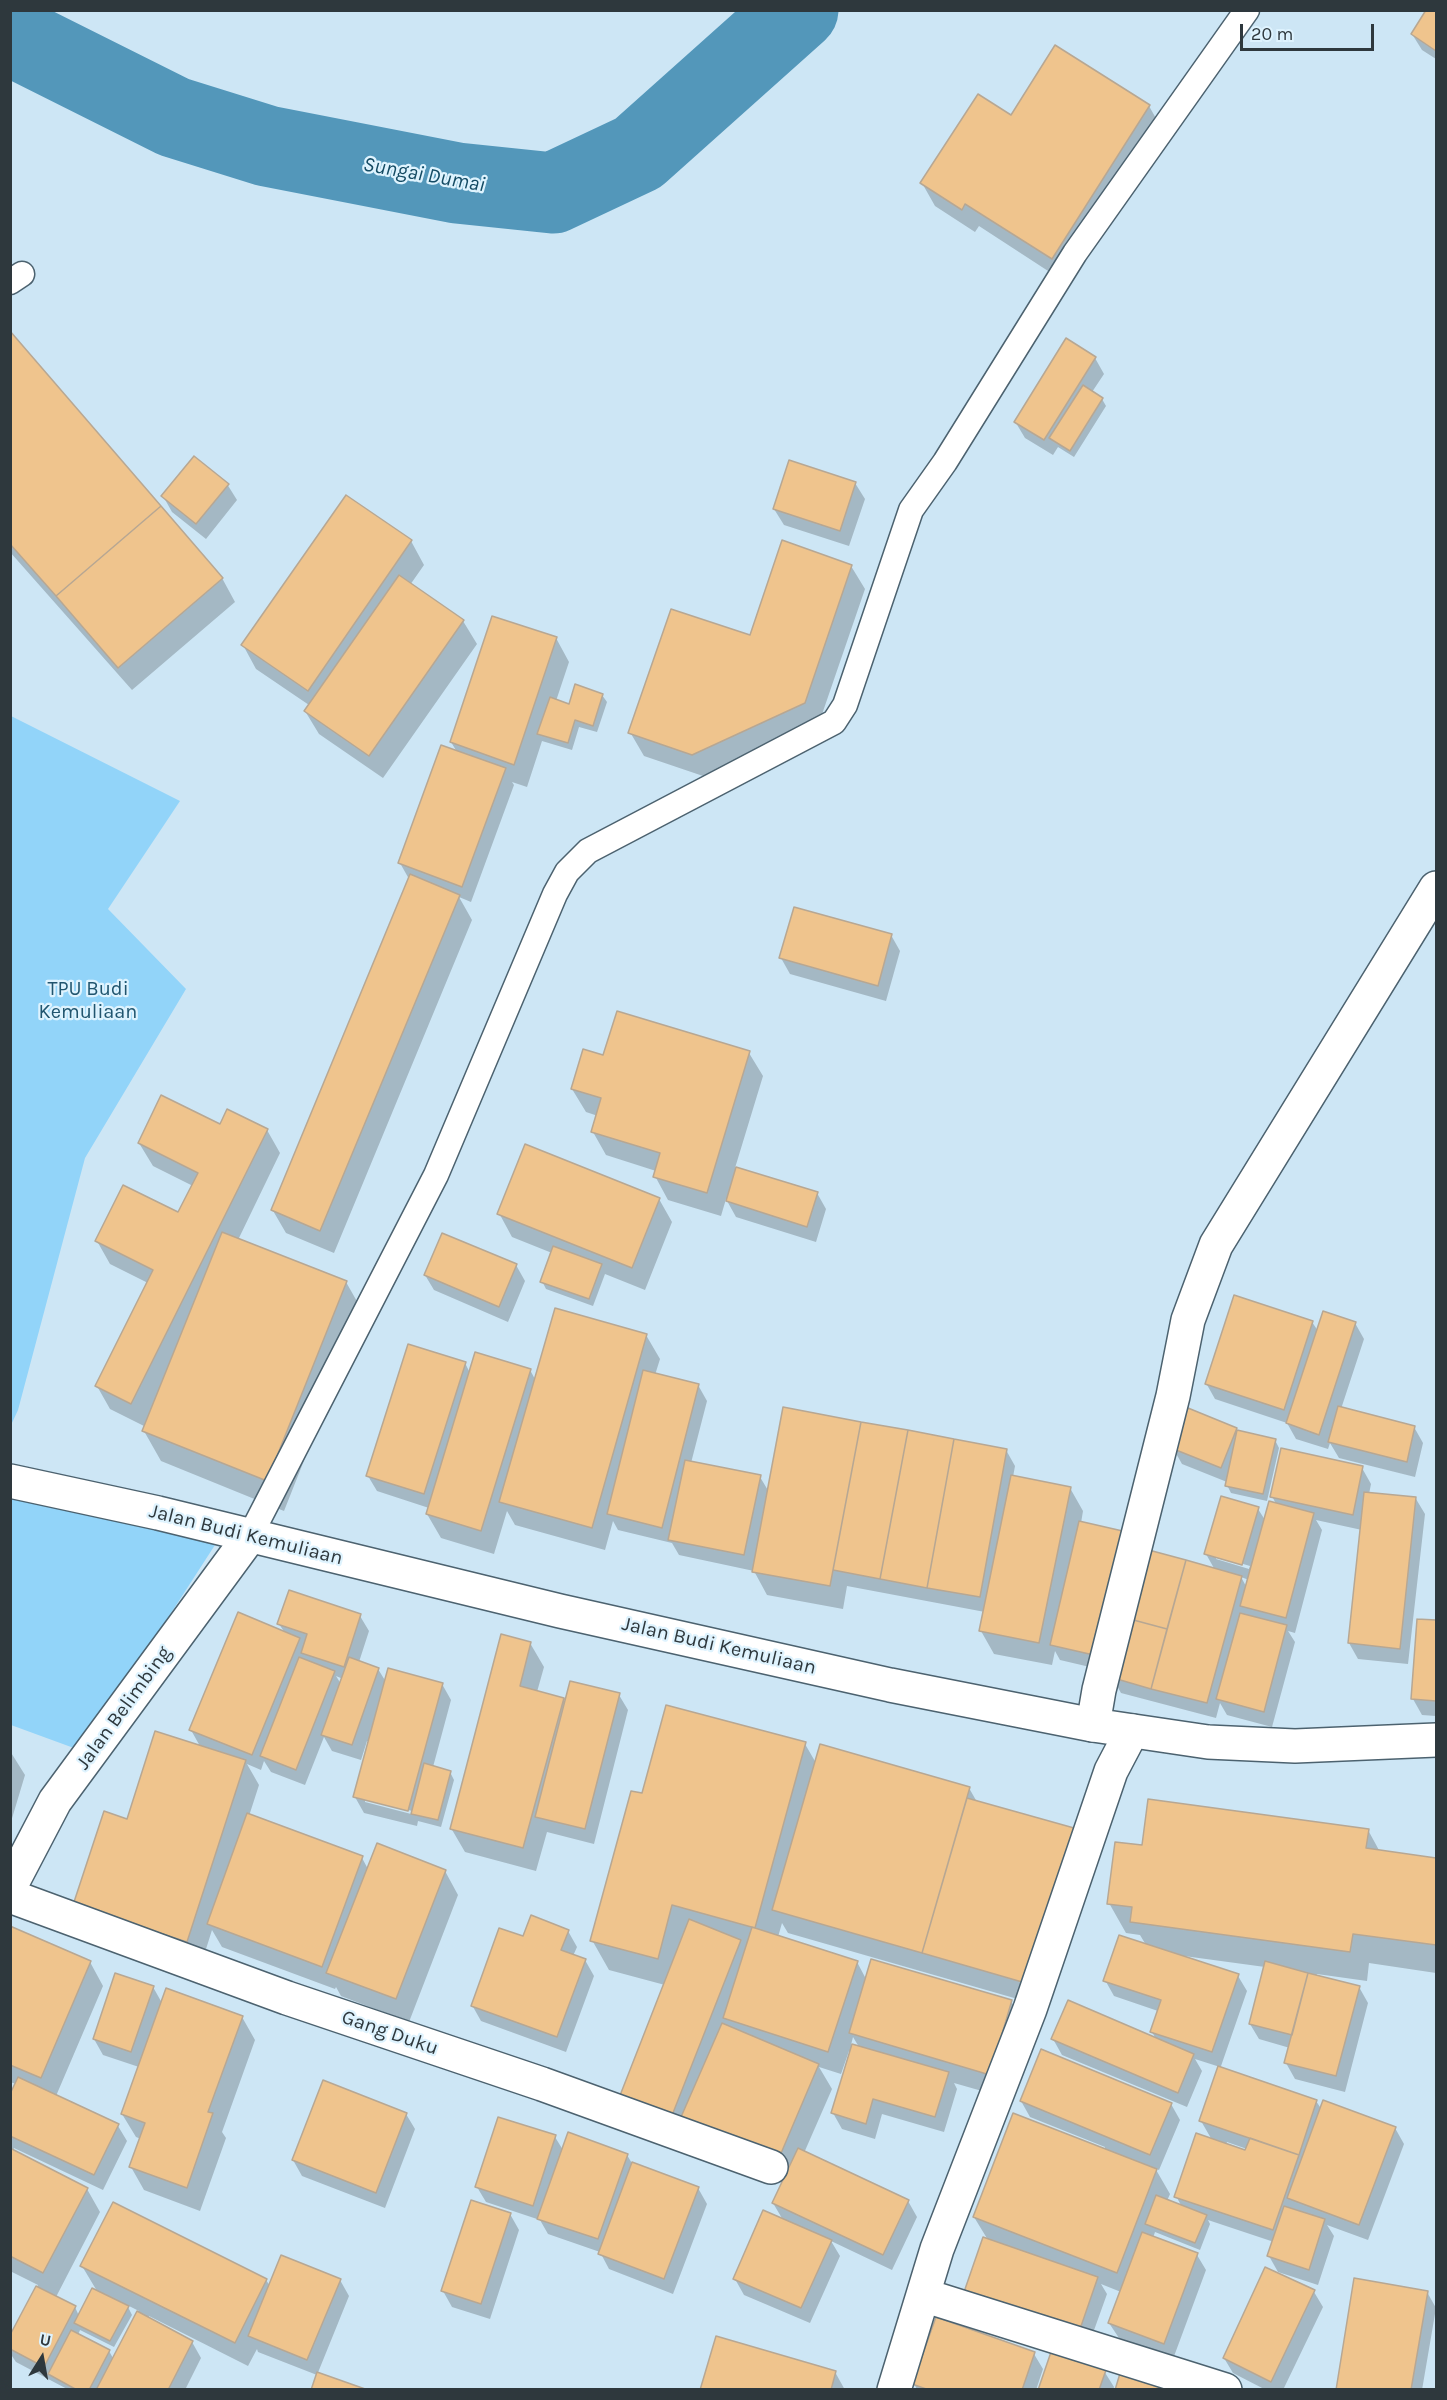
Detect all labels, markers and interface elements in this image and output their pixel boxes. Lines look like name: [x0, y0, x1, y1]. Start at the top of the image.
scale bar: [1243, 12, 1376, 50]
text: 20 m: [1251, 23, 1293, 45]
water label: Sungai Dumai: [361, 152, 487, 198]
park label: TPU Budi Kemuliaan: [39, 977, 137, 1024]
street label: Jalan Budi Kemuliaan: [147, 1499, 345, 1571]
street label: Jalan Budi Kemuliaan: [620, 1612, 818, 1680]
street label: Jalan Belimbing: [71, 1642, 177, 1774]
street label: Gang Duku: [338, 2005, 442, 2061]
north arrow: [12, 2328, 72, 2388]
text: U: [38, 2329, 53, 2350]

